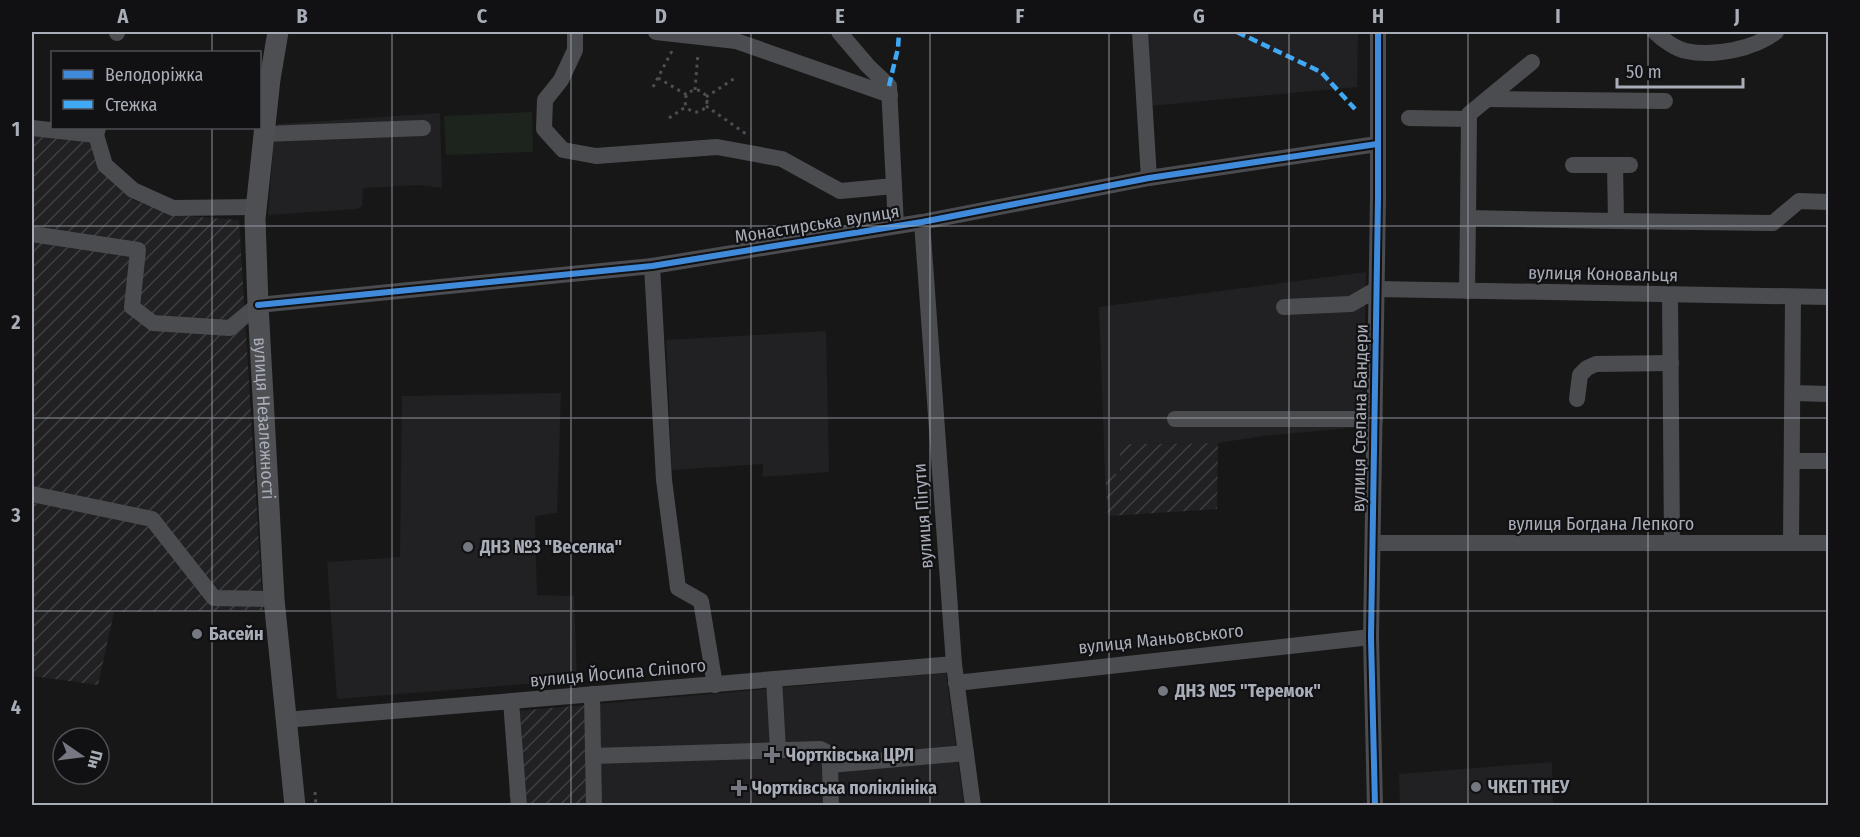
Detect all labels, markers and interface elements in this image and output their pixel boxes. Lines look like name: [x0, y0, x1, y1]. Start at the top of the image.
text: A: [117, 4, 130, 28]
text: B: [296, 4, 308, 28]
text: C: [477, 4, 488, 28]
text: D: [655, 4, 667, 28]
text: E: [835, 4, 845, 28]
text: F: [1016, 4, 1025, 28]
text: G: [1193, 4, 1205, 28]
text: H: [1372, 4, 1384, 28]
text: I: [1555, 4, 1561, 28]
text: J: [1733, 4, 1740, 28]
legend: [51, 51, 261, 129]
scale bar: [1617, 51, 1743, 89]
text: 50 m: [1626, 61, 1662, 83]
text: Велодоріжка: [105, 64, 203, 86]
text: Стежка: [105, 94, 158, 116]
text: 1: [12, 117, 20, 141]
street label: Монастирська вулиця: [733, 200, 901, 248]
street label: вулиця Коновальця: [1528, 262, 1678, 286]
text: 2: [10, 310, 21, 334]
street label: вулиця Степана Бандери: [1347, 324, 1373, 512]
street label: вулиця Незалежності: [249, 337, 280, 500]
street label: вулиця Пігути: [908, 463, 938, 569]
text: 3: [10, 503, 21, 527]
street label: вулиця Богдана Лепкого: [1508, 513, 1694, 535]
place label: ДНЗ №3 "Веселка": [479, 536, 622, 558]
marker: ДНЗ №3 "Веселка": [461, 540, 475, 554]
street label: вулиця Маньовського: [1077, 619, 1245, 659]
place label: Басейн: [209, 623, 264, 645]
marker: Басейн: [190, 627, 204, 641]
street label: вулиця Йосипа Сліпого: [529, 654, 707, 692]
place label: ДНЗ №5 "Теремок": [1174, 680, 1321, 702]
marker: ДНЗ №5 "Теремок": [1156, 684, 1170, 698]
text: 4: [11, 695, 21, 719]
north arrow: [51, 726, 111, 786]
place label: Чортківська ЦРЛ: [786, 744, 914, 766]
marker: Чортківська ЦРЛ: [763, 746, 781, 764]
text: Пн: [84, 748, 106, 771]
place label: ЧКЕП ТНЕУ: [1488, 776, 1570, 798]
place label: Чортківська поліклініка: [752, 777, 937, 799]
marker: Чортківська поліклініка: [730, 779, 748, 797]
marker: ЧКЕП ТНЕУ: [1469, 780, 1483, 794]

